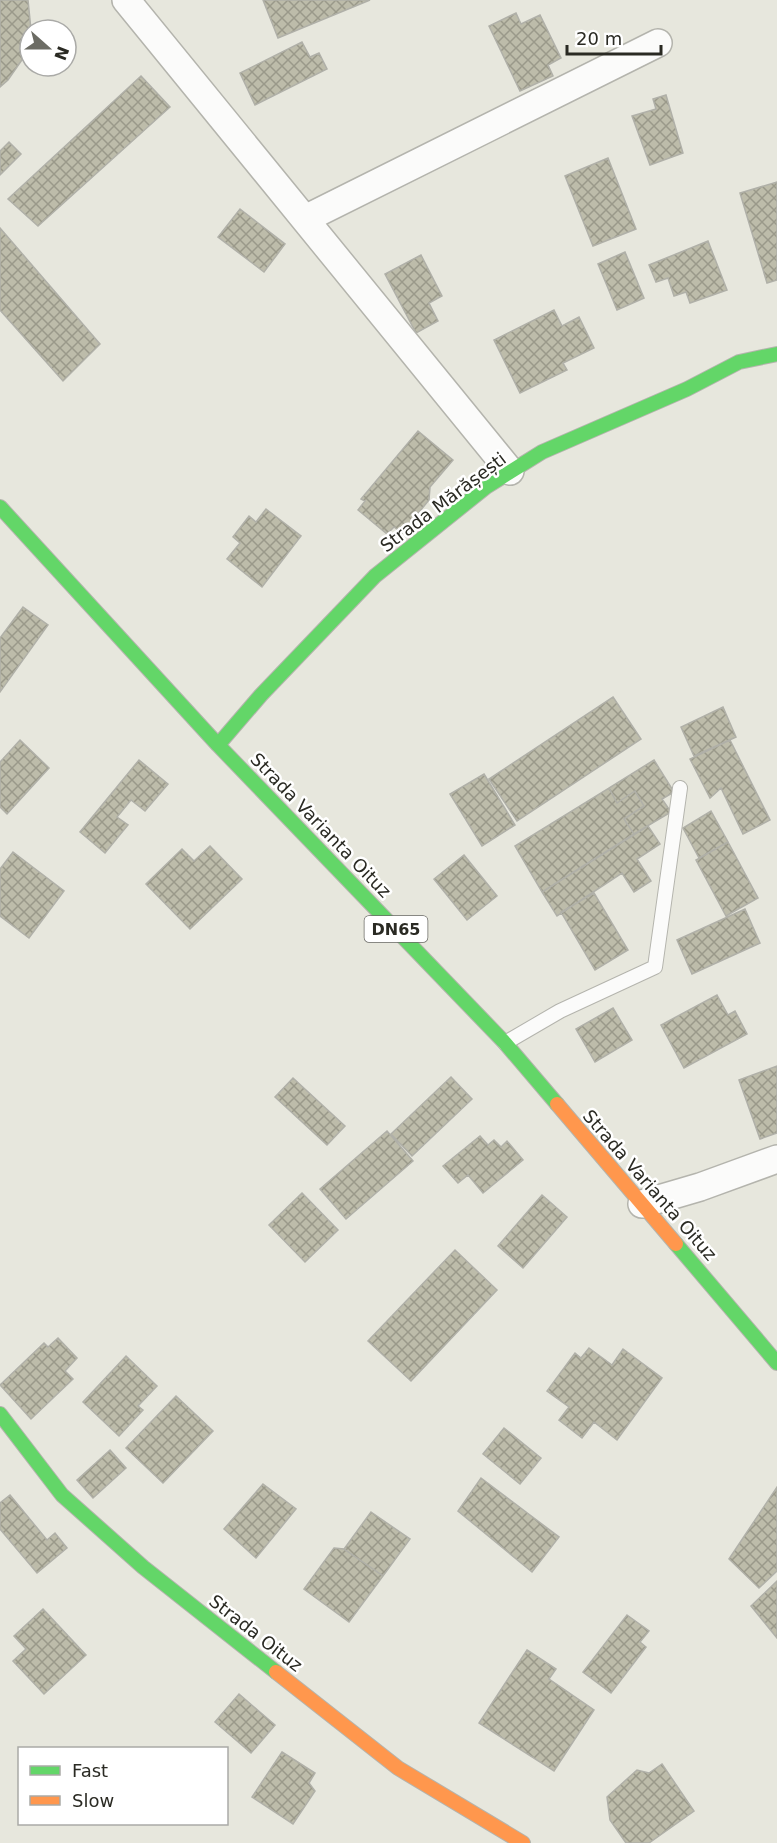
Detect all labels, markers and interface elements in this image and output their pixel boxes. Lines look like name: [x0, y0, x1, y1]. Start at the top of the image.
north arrow: [18, 18, 78, 78]
scale bar: [567, 18, 662, 56]
text: 20 m: [576, 28, 622, 49]
text: N: [50, 44, 73, 63]
street label: Strada Mărășești: [376, 448, 510, 556]
street label: Strada Varianta Oituz: [246, 748, 396, 902]
road number: DN65: [364, 916, 428, 942]
street label: Strada Varianta Oituz: [579, 1105, 721, 1265]
street label: Strada Oituz: [205, 1590, 307, 1676]
legend: [18, 1747, 228, 1825]
text: Fast: [72, 1760, 108, 1781]
text: Slow: [72, 1790, 114, 1811]

